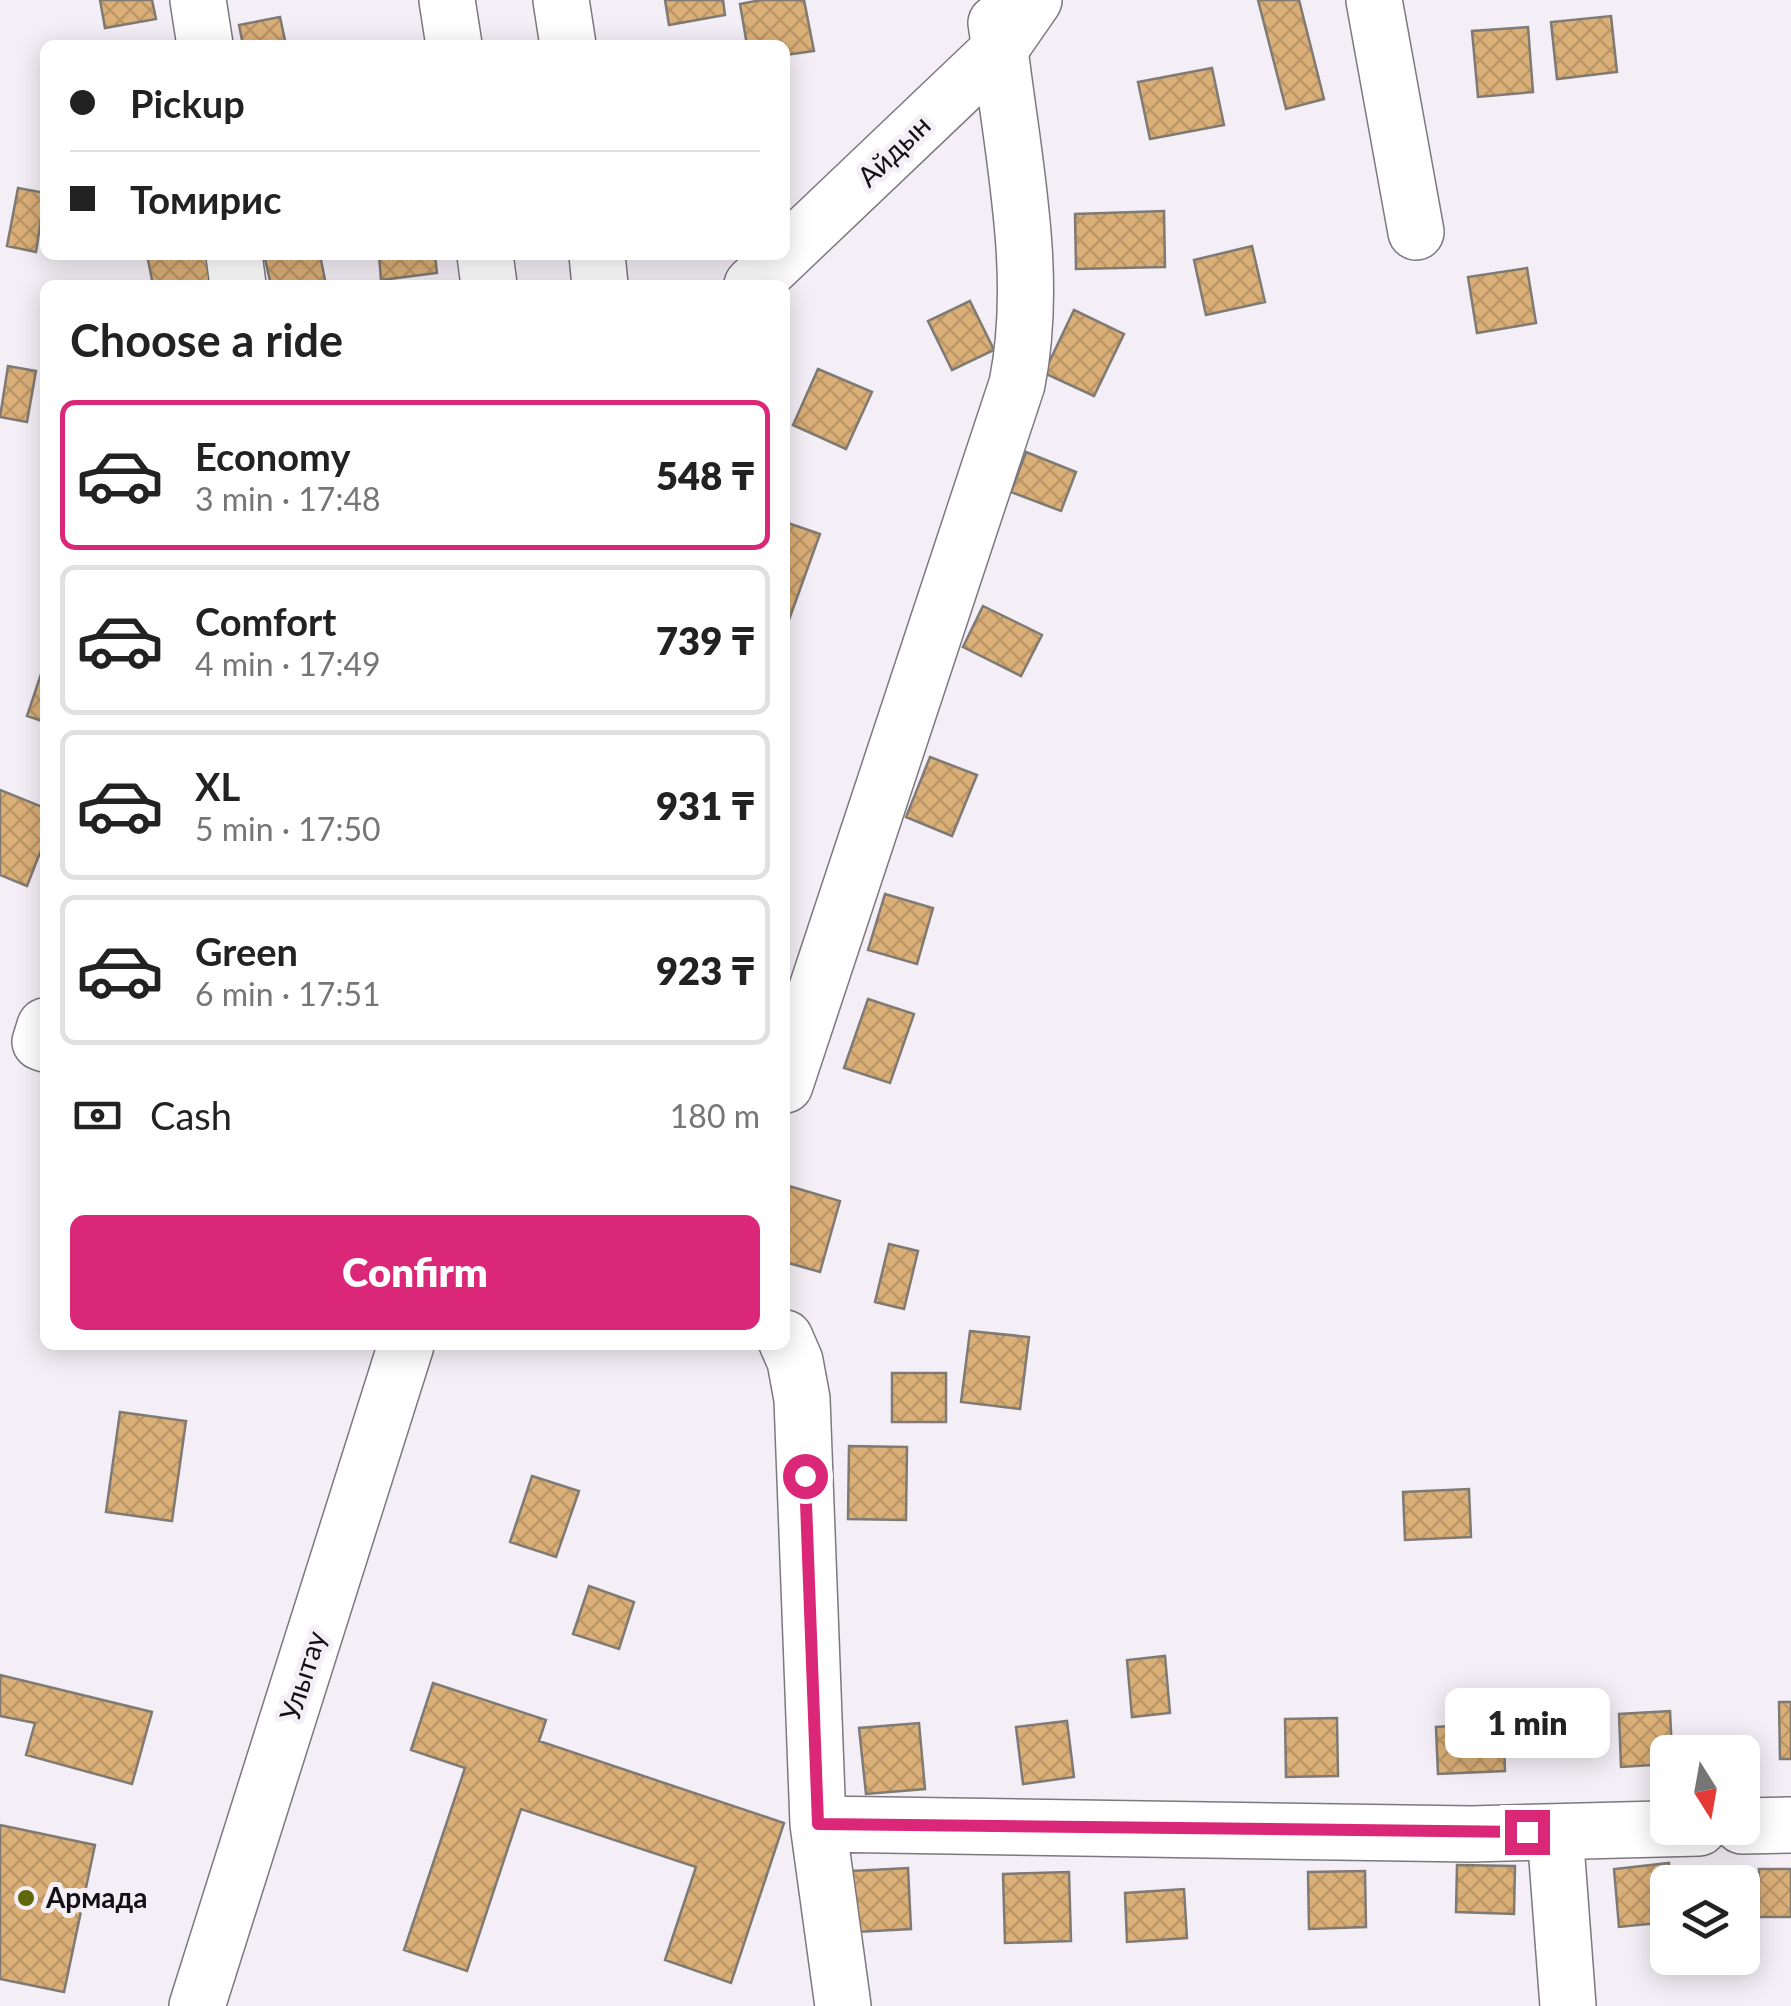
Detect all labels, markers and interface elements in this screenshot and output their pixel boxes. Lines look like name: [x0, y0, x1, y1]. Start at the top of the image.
text: Pickup: [130, 80, 245, 126]
street label: Айдын: [850, 107, 937, 193]
text: Томирис: [130, 176, 281, 222]
text: Choose a ride: [70, 313, 343, 367]
icon: car: [75, 430, 165, 520]
text: Economy: [195, 433, 350, 479]
text: 548 ₸: [656, 452, 755, 498]
text: 3 min · 17:48: [195, 479, 381, 518]
icon: car: [75, 595, 165, 685]
text: Comfort: [195, 598, 336, 644]
text: 739 ₸: [656, 617, 755, 663]
text: 4 min · 17:49: [195, 644, 381, 683]
icon: car: [75, 760, 165, 850]
text: XL: [195, 763, 240, 809]
text: 931 ₸: [656, 782, 755, 828]
text: 5 min · 17:50: [195, 809, 381, 848]
icon: car: [75, 925, 165, 1015]
text: Green: [195, 928, 298, 974]
text: 923 ₸: [656, 947, 755, 993]
text: 6 min · 17:51: [195, 974, 381, 1013]
icon: cash: [70, 1088, 125, 1143]
text: Cash: [150, 1092, 232, 1138]
text: 180 m: [670, 1096, 760, 1135]
button: Confirm: [70, 1215, 760, 1330]
route start: [783, 1454, 828, 1499]
street label: Улытау: [272, 1626, 333, 1725]
callout: 1 min: [1444, 1687, 1610, 1757]
text: 1 min: [1488, 1703, 1567, 1742]
north arrow: [1650, 1735, 1760, 1845]
map controls: [1650, 1735, 1760, 1975]
route end: [1505, 1810, 1550, 1855]
button: layers: [1650, 1865, 1760, 1975]
place label: Армада: [45, 1880, 147, 1914]
marker: Армада: [15, 1887, 37, 1909]

